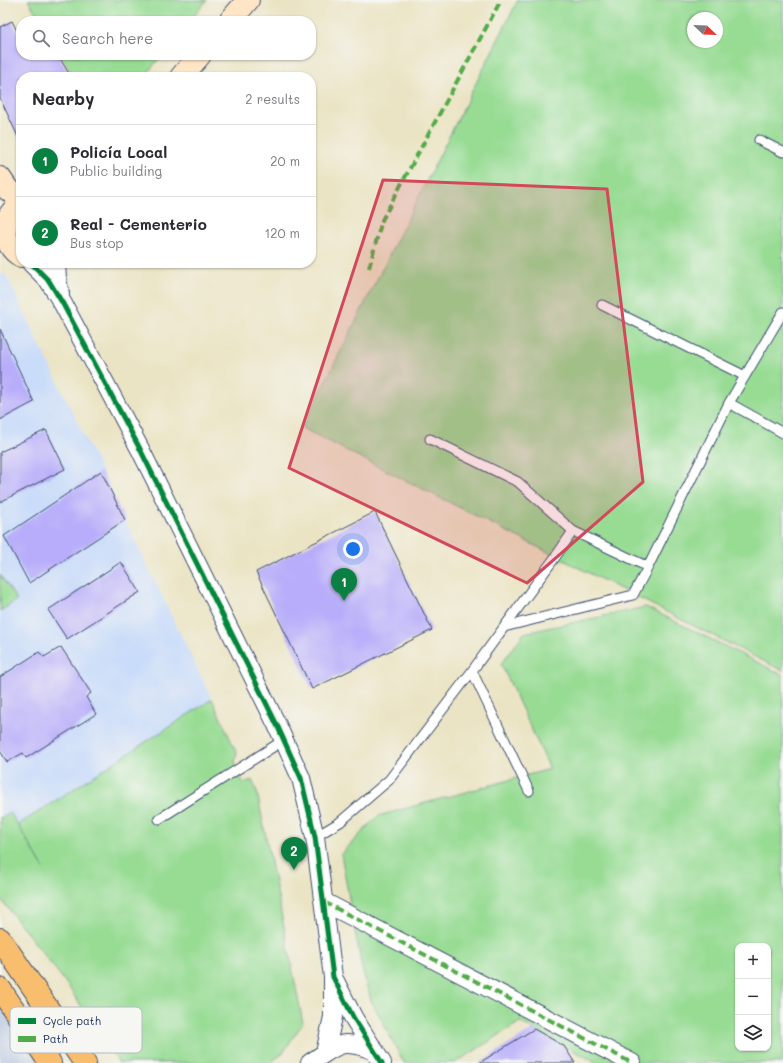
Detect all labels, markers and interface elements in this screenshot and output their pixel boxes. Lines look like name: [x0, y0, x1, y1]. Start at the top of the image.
north arrow: [687, 12, 723, 48]
search box: [16, 16, 316, 60]
icon: search: [30, 27, 52, 49]
text: Search here: [62, 28, 153, 48]
text: Nearby: [32, 87, 94, 109]
text: 2 results: [245, 90, 300, 107]
text: Policía Local: [70, 142, 167, 162]
text: 1: [42, 152, 48, 169]
text: 20 m: [270, 152, 300, 169]
text: Public building: [70, 162, 162, 179]
text: Real - Cementerio: [70, 214, 207, 234]
text: 2: [41, 224, 49, 241]
text: 120 m: [264, 224, 300, 241]
text: Bus stop: [70, 234, 123, 251]
your location: [343, 539, 363, 559]
pin: 1: [331, 568, 357, 601]
pin: 2: [281, 837, 307, 870]
map controls: [735, 943, 771, 1051]
button: +: [735, 943, 771, 979]
button: −: [735, 979, 771, 1015]
legend: [10, 1007, 142, 1053]
text: Cycle path: [43, 1013, 101, 1028]
button: layers: [735, 1015, 771, 1051]
text: Path: [43, 1031, 68, 1046]

